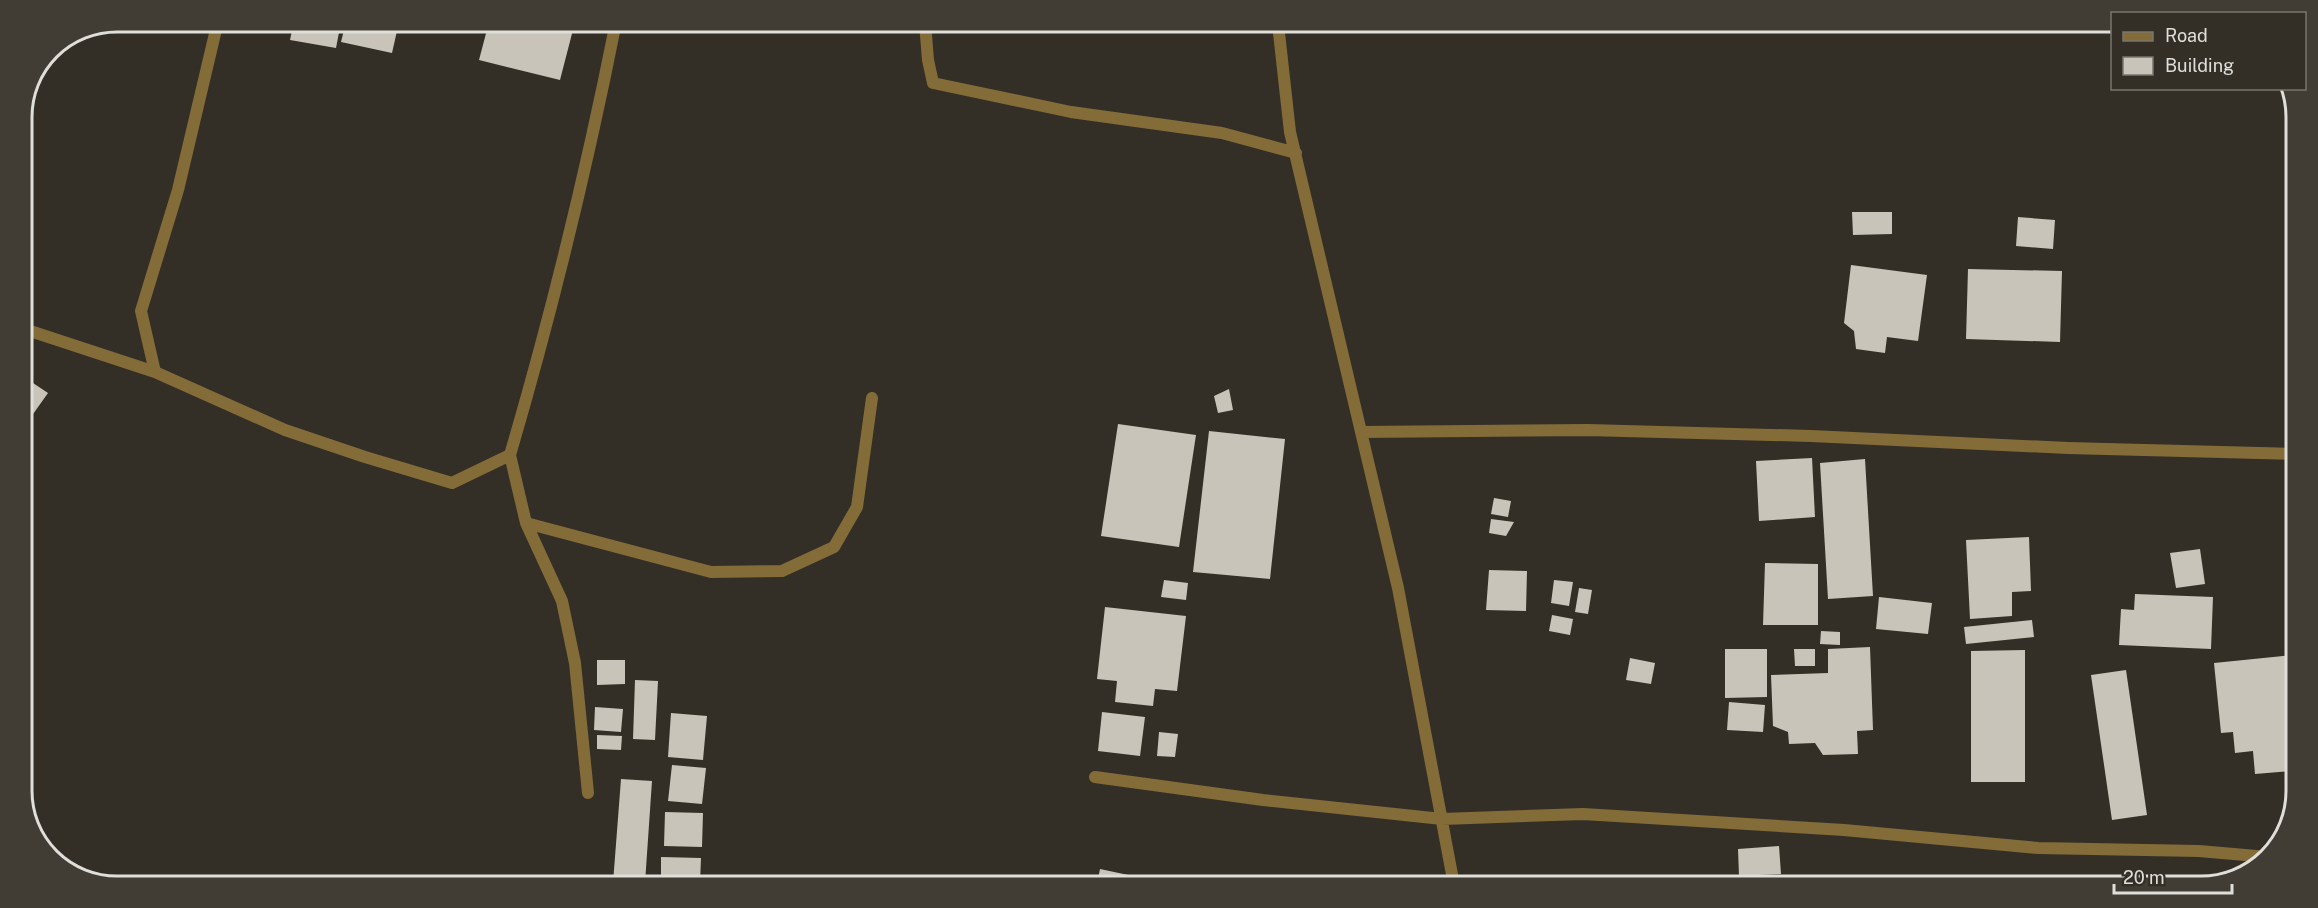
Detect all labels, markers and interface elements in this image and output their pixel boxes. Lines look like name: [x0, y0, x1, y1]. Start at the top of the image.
legend: [2111, 12, 2306, 90]
text: Road: [2165, 25, 2208, 46]
text: Building: [2165, 55, 2234, 76]
scale bar: [2114, 857, 2232, 895]
text: 20 m: [2123, 867, 2165, 888]

